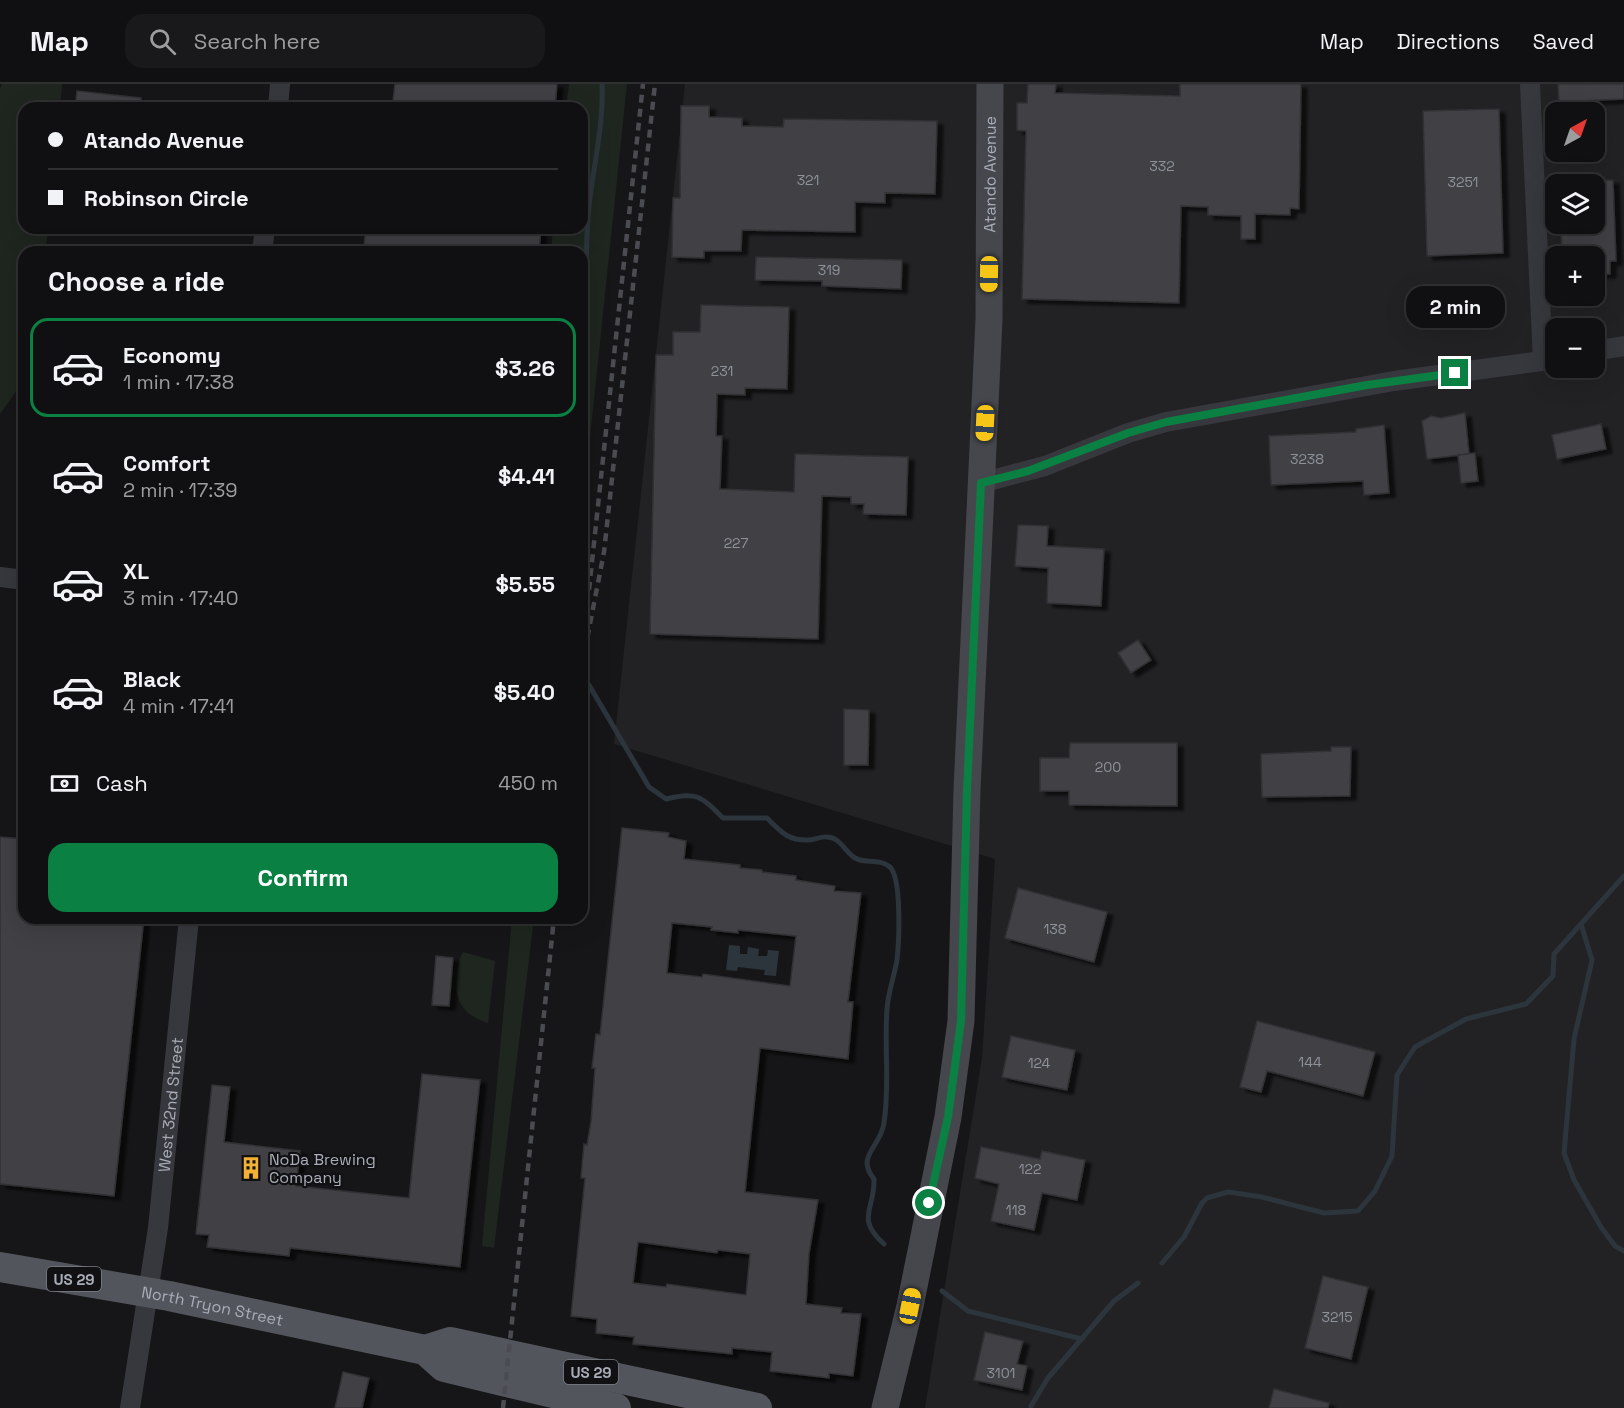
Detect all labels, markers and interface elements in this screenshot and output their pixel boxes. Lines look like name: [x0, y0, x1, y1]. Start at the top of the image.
search box: [125, 14, 545, 68]
text: Map: [30, 23, 89, 59]
icon: search: [146, 25, 179, 58]
text: Search here: [194, 27, 321, 55]
text: Map: [1320, 28, 1364, 55]
text: Directions: [1397, 28, 1500, 55]
text: Saved: [1533, 28, 1594, 55]
north arrow: [1545, 102, 1605, 162]
map controls: [1545, 102, 1605, 378]
street label: Atando Avenue: [979, 116, 1000, 233]
text: Atando Avenue: [84, 126, 244, 154]
house number: 332: [1149, 157, 1175, 175]
house number: 321: [797, 171, 819, 189]
house number: 3251: [1448, 173, 1478, 191]
button: layers: [1545, 174, 1605, 234]
text: Robinson Circle: [84, 184, 249, 212]
button: +: [1545, 246, 1605, 306]
car: [980, 256, 998, 292]
house number: 319: [818, 261, 840, 279]
text: Choose a ride: [48, 264, 225, 299]
callout: 2 min: [1406, 286, 1504, 328]
text: 2 min: [1430, 294, 1481, 320]
button: −: [1545, 318, 1605, 378]
icon: car: [51, 341, 105, 395]
text: Economy: [123, 341, 221, 369]
text: $3.26: [495, 354, 555, 382]
route end: [1441, 359, 1468, 386]
house number: 231: [711, 362, 733, 380]
text: 1 min · 17:38: [123, 369, 234, 395]
car: [975, 405, 995, 441]
icon: car: [51, 449, 105, 503]
text: Comfort: [123, 449, 211, 477]
house number: 3238: [1290, 450, 1324, 468]
text: $4.41: [498, 462, 555, 490]
text: 2 min · 17:39: [123, 477, 238, 503]
house number: 227: [724, 534, 748, 552]
icon: car: [51, 557, 105, 611]
text: XL: [123, 557, 149, 585]
text: $5.55: [496, 570, 555, 598]
text: 3 min · 17:40: [123, 585, 239, 611]
icon: car: [51, 665, 105, 719]
text: Black: [123, 665, 181, 693]
text: $5.40: [494, 678, 555, 706]
text: 4 min · 17:41: [123, 693, 234, 719]
house number: 200: [1095, 758, 1121, 776]
icon: cash: [48, 767, 81, 800]
text: Cash: [96, 769, 148, 797]
text: 450 m: [498, 770, 558, 796]
button: Confirm: [48, 843, 558, 912]
house number: 138: [1043, 920, 1067, 938]
street label: West 32nd Street: [153, 1036, 188, 1173]
house number: 144: [1298, 1053, 1322, 1071]
house number: 124: [1028, 1054, 1051, 1072]
place label: NoDa Brewing Company: [269, 1149, 376, 1188]
building icon: NoDa Brewing Company: [238, 1155, 264, 1181]
house number: 122: [1019, 1160, 1041, 1178]
route start: [915, 1189, 942, 1216]
house number: 118: [1006, 1201, 1026, 1219]
road number: US 29: [47, 1267, 101, 1291]
street label: North Tryon Street: [140, 1281, 285, 1330]
car: [898, 1287, 922, 1325]
house number: 3215: [1321, 1308, 1353, 1326]
road number: US 29: [564, 1360, 618, 1384]
house number: 3101: [987, 1364, 1015, 1382]

